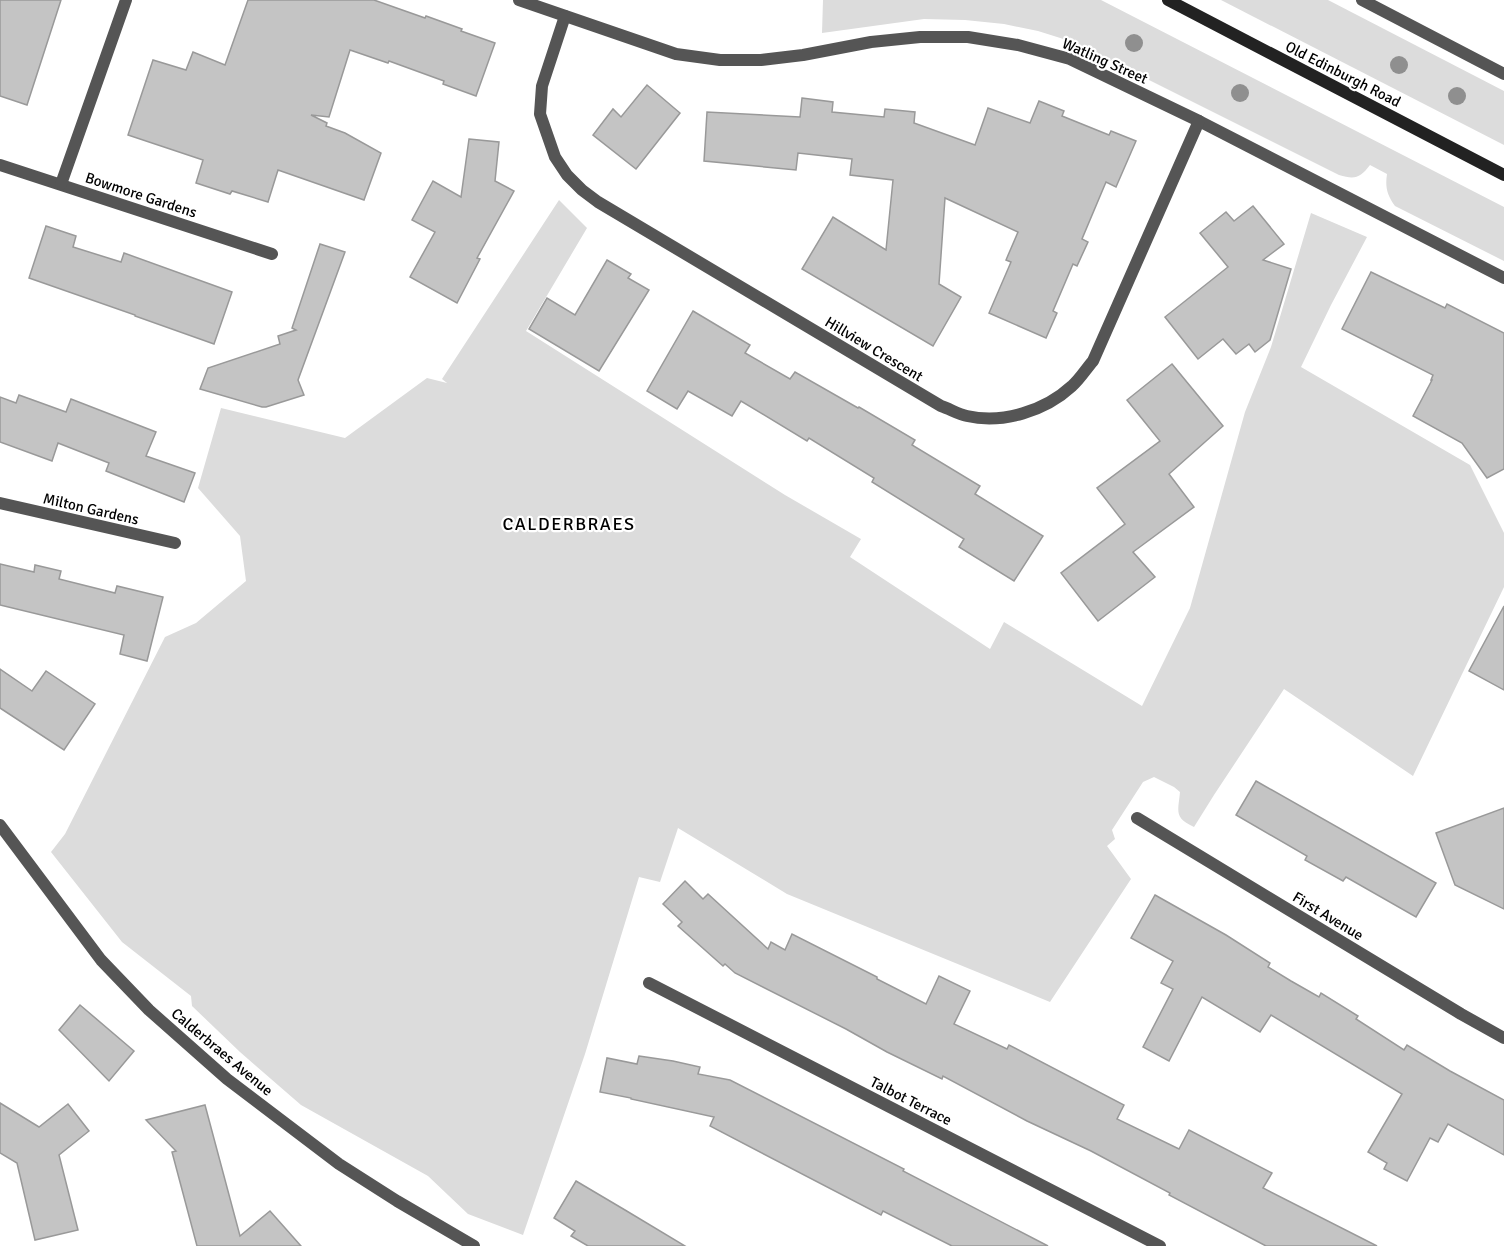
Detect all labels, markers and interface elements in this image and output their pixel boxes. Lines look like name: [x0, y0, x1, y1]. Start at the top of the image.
street label: Watling Street: [1059, 34, 1151, 88]
street label: Old Edinburgh Road: [1282, 37, 1404, 111]
street label: Bowmore Gardens: [83, 168, 199, 222]
street label: Hillview Crescent: [822, 313, 926, 385]
street label: Milton Gardens: [41, 489, 141, 529]
district label: CALDERBRAES: [502, 513, 636, 535]
street label: First Avenue: [1289, 888, 1367, 944]
street label: Calderbraes Avenue: [168, 1004, 276, 1100]
street label: Talbot Terrace: [867, 1073, 955, 1129]

